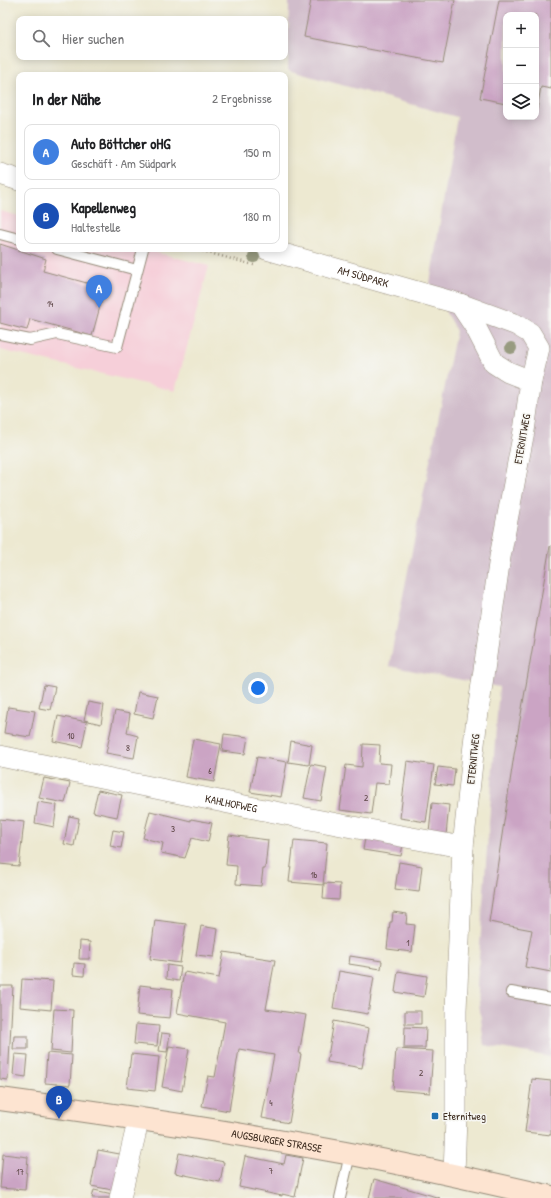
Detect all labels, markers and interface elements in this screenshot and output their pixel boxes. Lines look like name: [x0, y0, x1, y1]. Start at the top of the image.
map controls: [503, 12, 539, 120]
button: +: [503, 12, 539, 48]
search box: [16, 16, 288, 60]
icon: search: [30, 27, 52, 49]
text: Hier suchen: [62, 28, 124, 49]
button: −: [503, 48, 539, 84]
button: layers: [503, 84, 539, 120]
text: In der Nähe: [32, 87, 101, 110]
text: 2 Ergebnisse: [212, 89, 272, 107]
text: Auto Böttcher oHG: [71, 133, 171, 154]
text: A: [43, 143, 49, 161]
text: 150 m: [243, 143, 271, 161]
text: Geschäft · Am Südpark: [71, 154, 176, 172]
text: Kapellenweg: [71, 197, 136, 218]
text: B: [43, 207, 49, 225]
text: 180 m: [243, 207, 271, 225]
text: Haltestelle: [71, 218, 121, 236]
street label: AM SÜDPARK: [336, 263, 390, 290]
pin: A: [86, 275, 112, 308]
house number: 14: [47, 298, 54, 310]
street label: ETERNITWEG: [511, 412, 533, 465]
your location: [248, 678, 268, 698]
house number: 10: [67, 730, 75, 742]
street label: ETERNITWEG: [463, 733, 483, 785]
house number: 8: [126, 742, 130, 754]
house number: 6: [208, 765, 212, 777]
street label: KAHLHOFWEG: [204, 791, 259, 816]
house number: 2: [364, 792, 369, 804]
house number: 3: [171, 823, 175, 835]
house number: 1b: [311, 869, 318, 881]
house number: 1: [406, 937, 410, 949]
house number: 2: [419, 1067, 424, 1079]
pin: B: [46, 1086, 72, 1119]
house number: 4: [269, 1097, 273, 1109]
place label: Eternitweg: [443, 1109, 486, 1123]
marker: Eternitweg: [430, 1111, 440, 1121]
street label: AUGSBURGER STRASSE: [231, 1126, 323, 1156]
house number: 7: [269, 1165, 274, 1177]
house number: 17: [16, 1166, 24, 1178]

